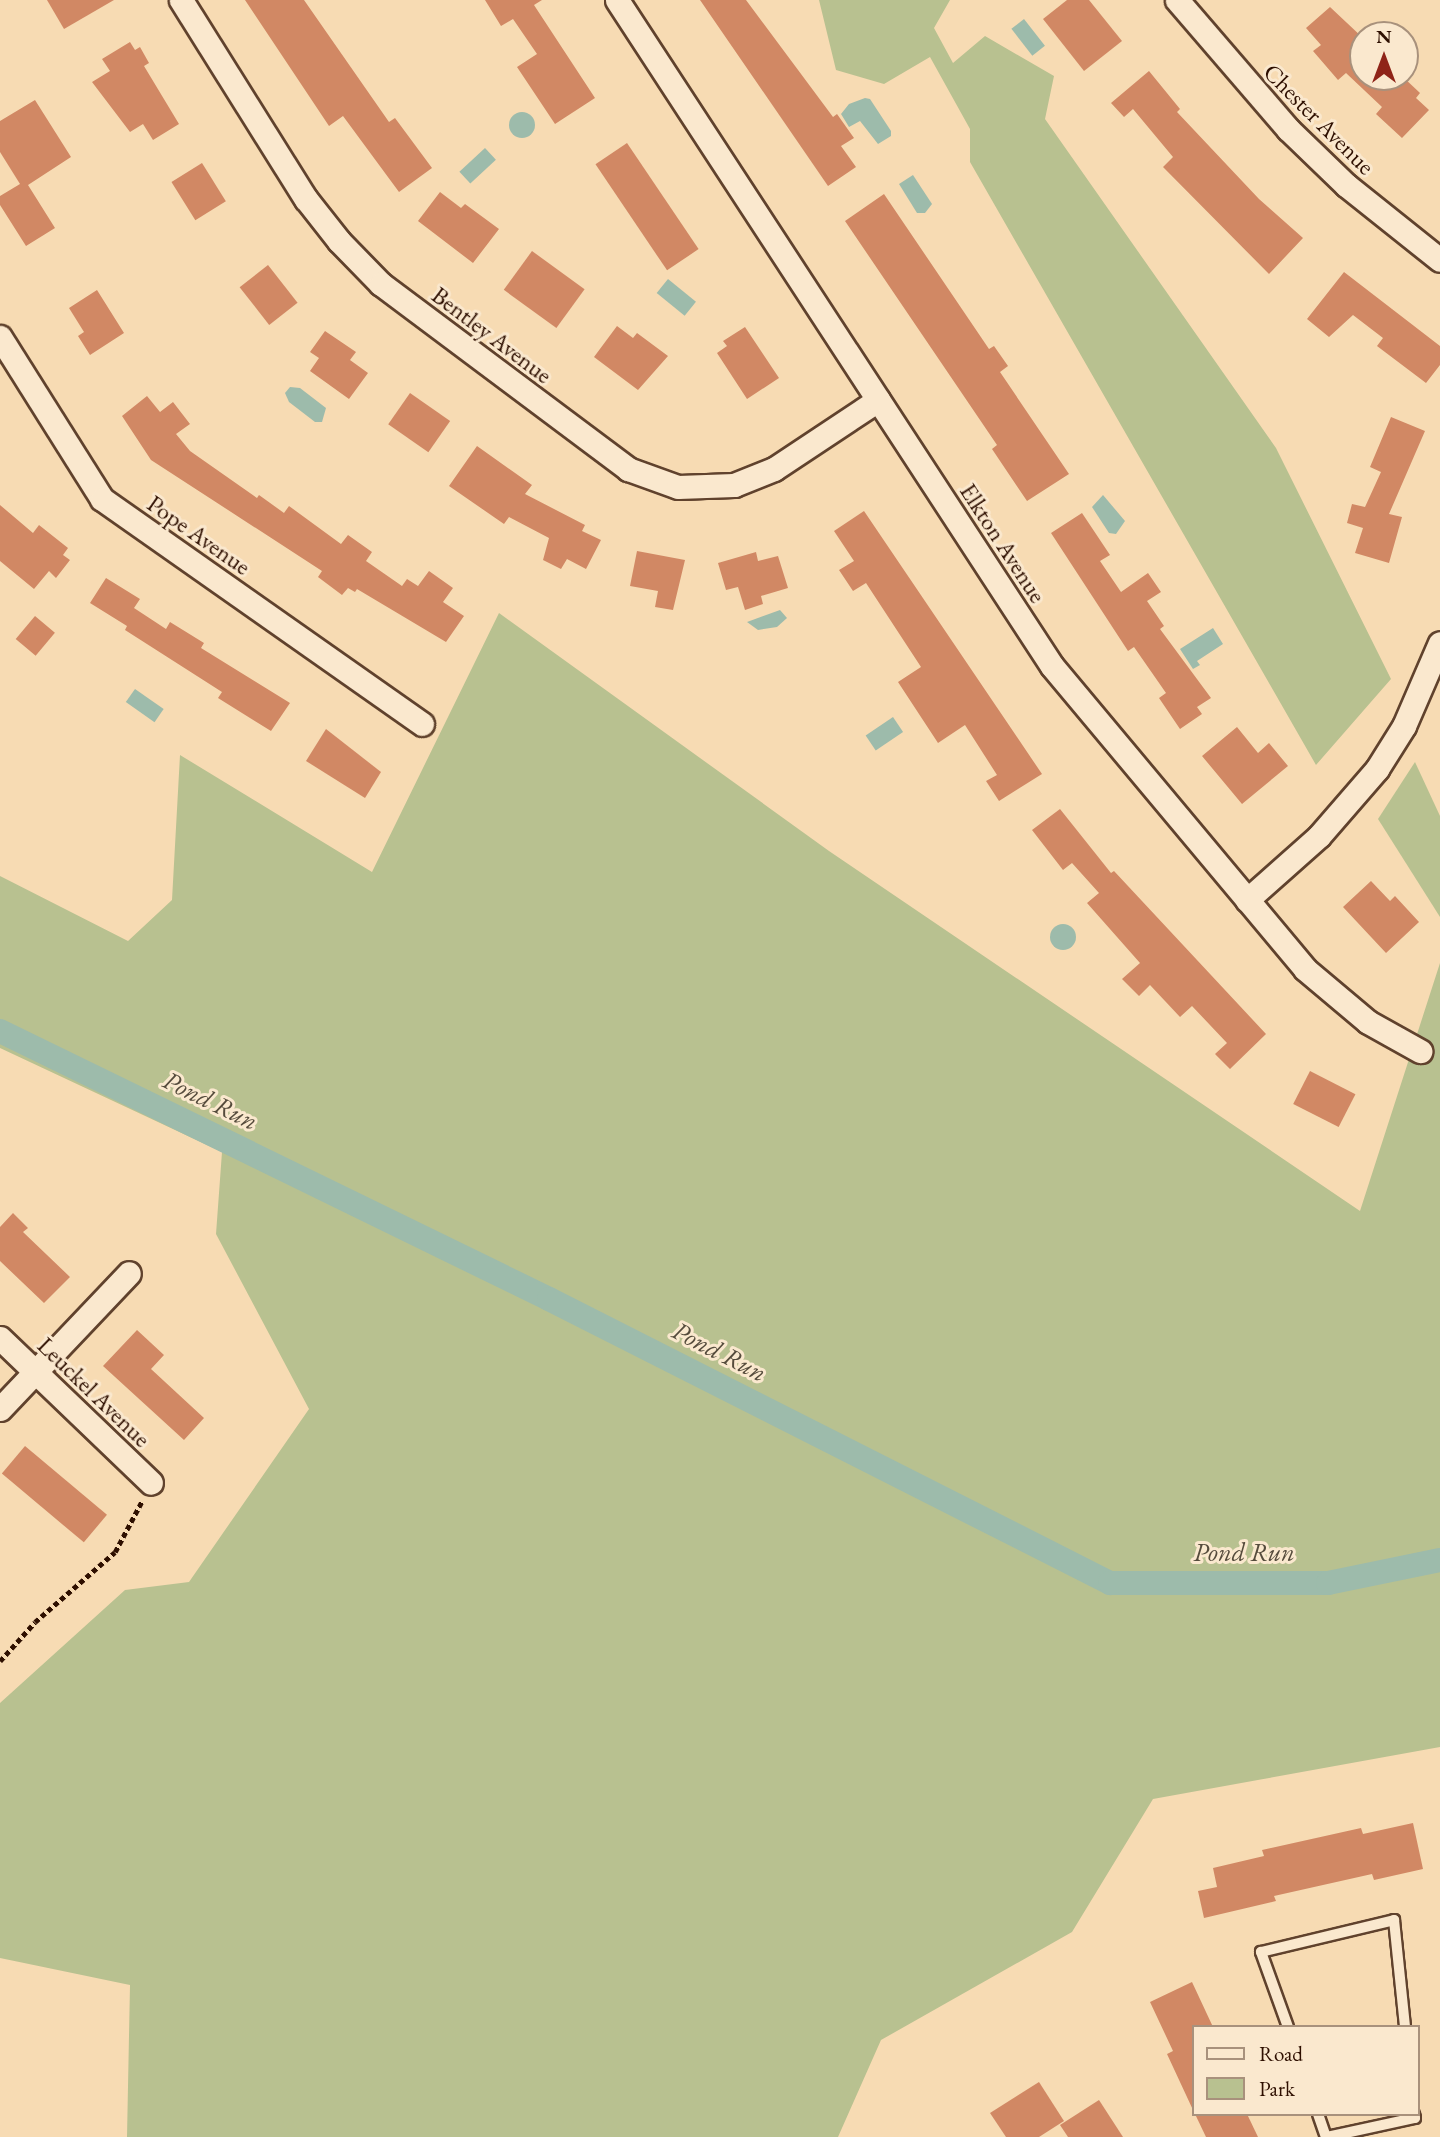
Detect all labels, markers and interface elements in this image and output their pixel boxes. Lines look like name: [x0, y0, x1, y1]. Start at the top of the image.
north arrow: [1349, 21, 1419, 91]
text: N: [1376, 24, 1392, 49]
street label: Chester Avenue: [1258, 58, 1380, 180]
street label: Bentley Avenue: [426, 280, 558, 390]
street label: Elkton Avenue: [954, 478, 1052, 608]
street label: Pope Avenue: [142, 489, 256, 581]
water label: Pond Run: [158, 1065, 262, 1137]
water label: Pond Run: [667, 1315, 771, 1389]
street label: Leuckel Avenue: [32, 1331, 156, 1453]
water label: Pond Run: [1193, 1537, 1295, 1569]
legend: [1192, 2025, 1419, 2116]
text: Road: [1259, 2040, 1303, 2067]
text: Park: [1259, 2075, 1295, 2102]

